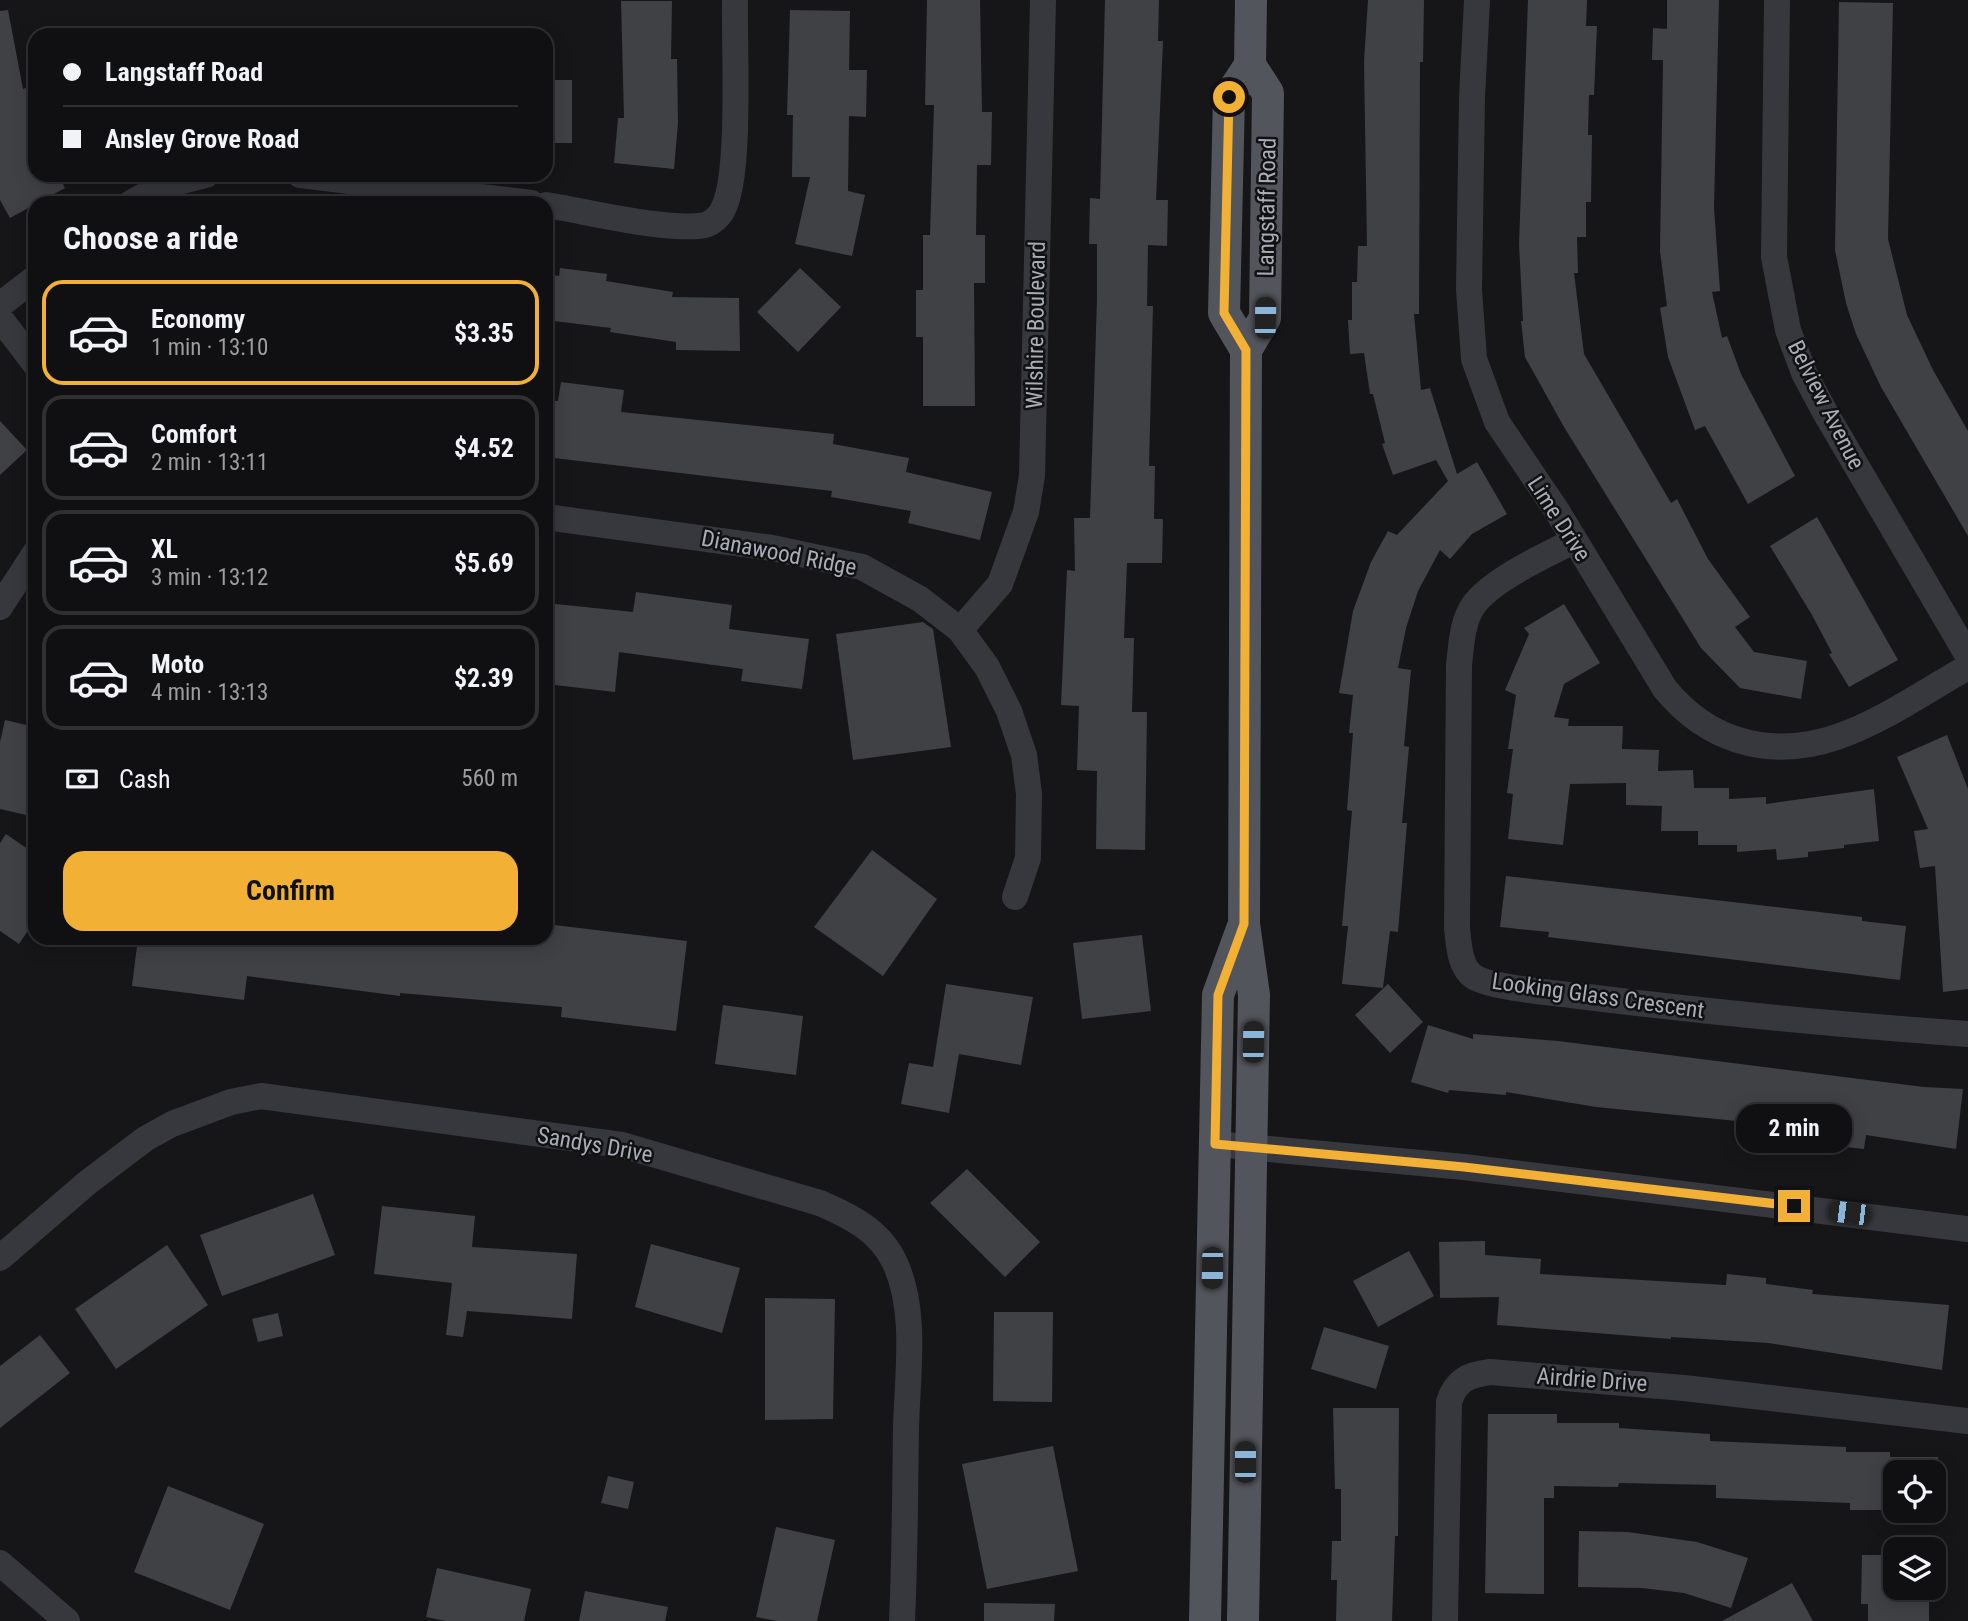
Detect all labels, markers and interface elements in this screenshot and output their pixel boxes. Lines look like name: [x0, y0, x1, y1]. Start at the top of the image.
text: Langstaff Road: [105, 57, 263, 87]
route start: [1213, 81, 1245, 113]
text: Ansley Grove Road: [105, 124, 299, 154]
street label: Langstaff Road: [1252, 137, 1282, 277]
text: Choose a ride: [63, 219, 238, 257]
street label: Wilshire Boulevard: [1021, 241, 1051, 409]
car: [1255, 297, 1276, 339]
icon: car: [67, 301, 130, 364]
text: Economy: [151, 304, 245, 334]
text: $3.35: [454, 318, 514, 348]
text: 1 min · 13:10: [151, 334, 268, 361]
street label: Belview Avenue: [1782, 336, 1870, 474]
icon: car: [67, 416, 130, 479]
text: Comfort: [151, 419, 237, 449]
text: $4.52: [454, 433, 514, 463]
text: 2 min · 13:11: [151, 449, 268, 476]
street label: Lime Drive: [1522, 472, 1596, 566]
street label: Dianawood Ridge: [699, 525, 859, 581]
icon: car: [67, 531, 130, 594]
text: XL: [151, 534, 178, 564]
text: $5.69: [454, 548, 514, 578]
text: 3 min · 13:12: [151, 564, 268, 591]
icon: car: [67, 646, 130, 709]
text: Moto: [151, 649, 204, 679]
text: $2.39: [454, 663, 514, 693]
text: 4 min · 13:13: [151, 679, 268, 706]
icon: cash: [63, 760, 101, 798]
text: Cash: [119, 764, 171, 794]
text: 560 m: [461, 765, 518, 792]
button: Confirm: [63, 851, 518, 931]
street label: Looking Glass Crescent: [1490, 968, 1706, 1024]
car: [1243, 1021, 1264, 1063]
callout: 2 min: [1736, 1104, 1852, 1154]
text: 2 min: [1768, 1115, 1820, 1142]
street label: Sandys Drive: [535, 1122, 655, 1168]
route end: [1778, 1190, 1810, 1222]
car: [1827, 1200, 1872, 1226]
car: [1202, 1247, 1223, 1289]
street label: Airdrie Drive: [1536, 1363, 1648, 1397]
car: [1235, 1441, 1256, 1483]
map controls: [1883, 1460, 1946, 1600]
button: locate: [1883, 1460, 1946, 1523]
button: layers: [1883, 1537, 1946, 1600]

